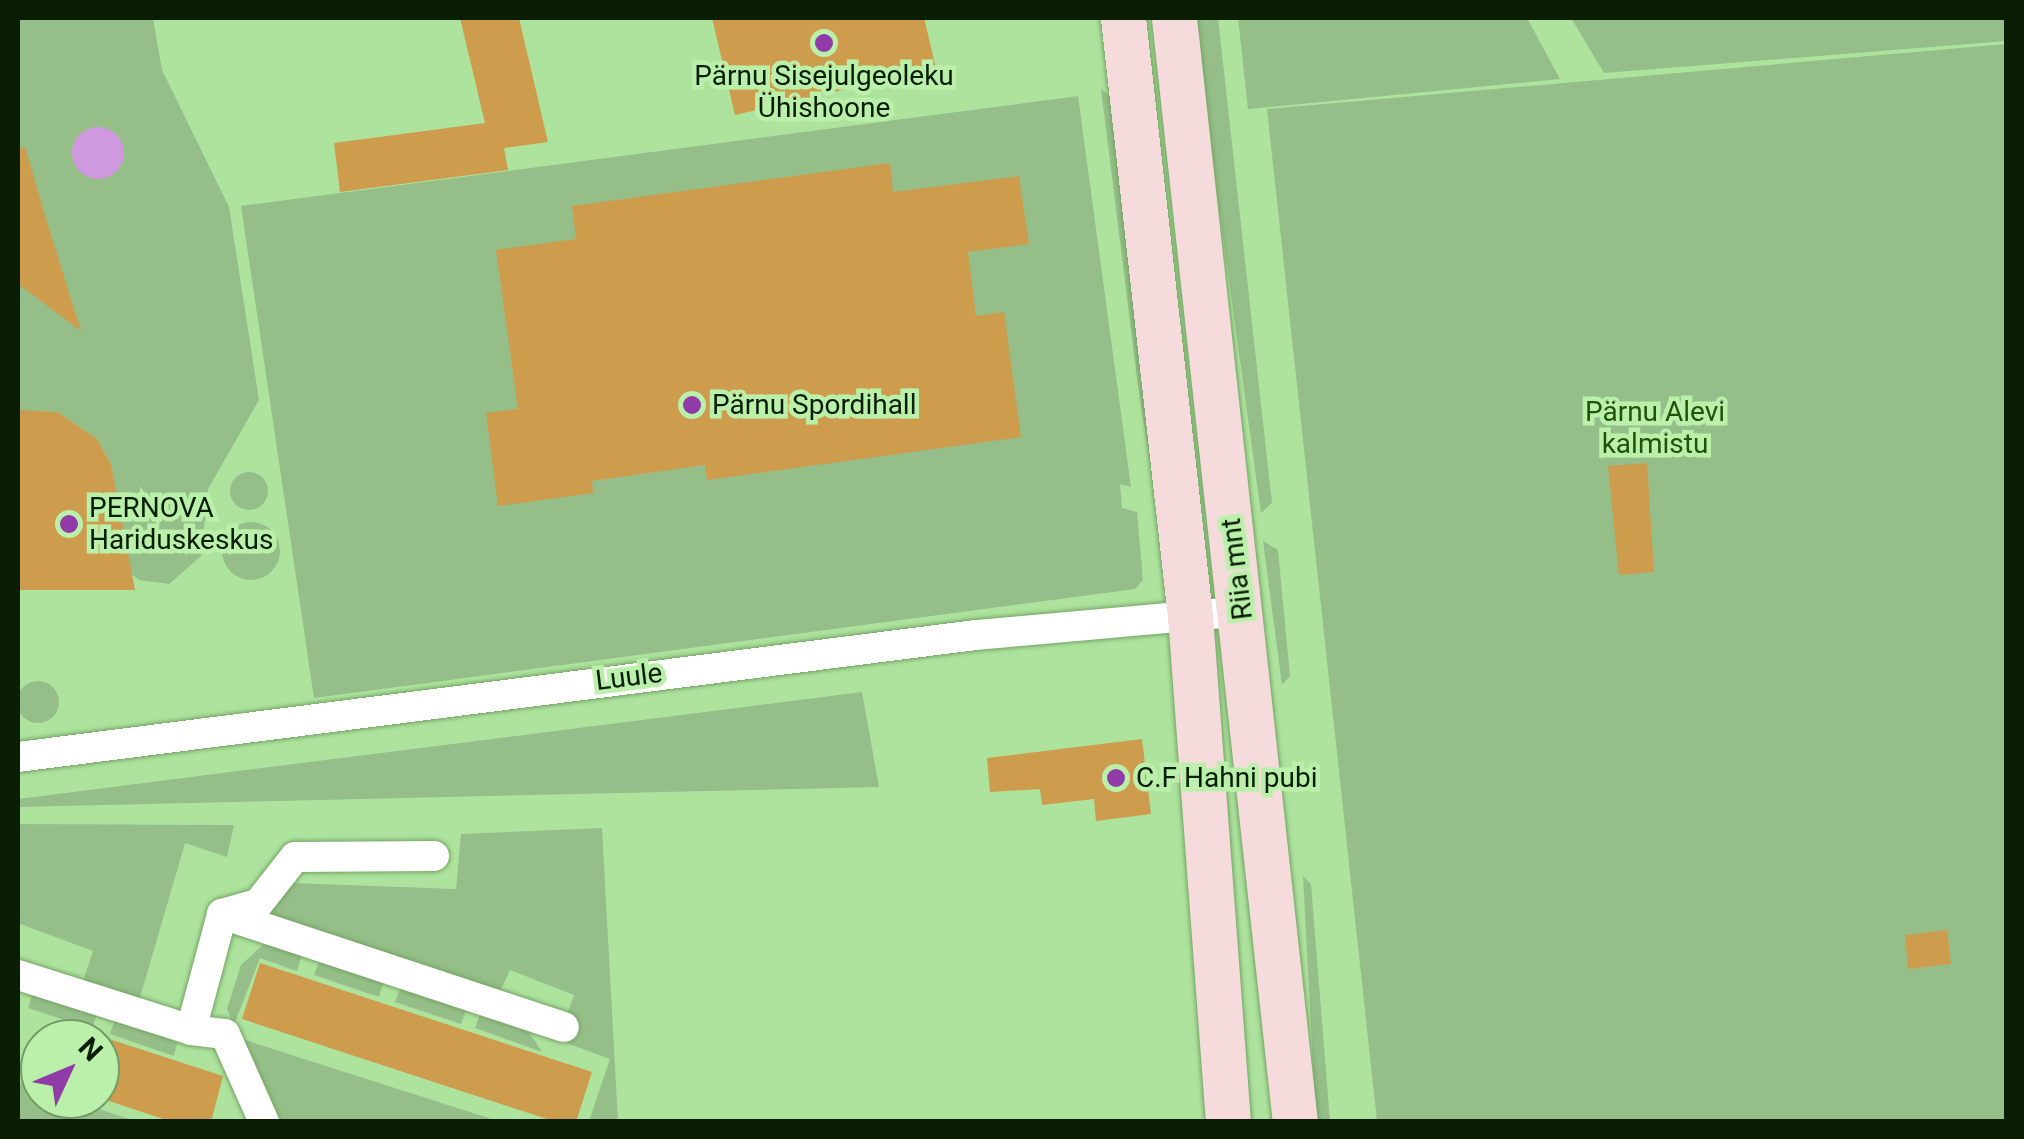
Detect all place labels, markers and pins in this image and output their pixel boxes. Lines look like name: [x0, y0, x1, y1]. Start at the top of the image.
marker: Pärnu Sisejulgeoleku Ühishoone: [813, 32, 835, 54]
place label: Pärnu Sisejulgeoleku Ühishoone: [694, 59, 954, 125]
place label: Pärnu Spordihall: [712, 388, 916, 422]
marker: Pärnu Spordihall: [681, 394, 703, 416]
place label: PERNOVA Hariduskeskus: [89, 491, 273, 557]
marker: PERNOVA Hariduskeskus: [58, 513, 80, 535]
place label: C.F Hahni pubi: [1136, 761, 1318, 795]
marker: C.F Hahni pubi: [1105, 767, 1127, 789]

